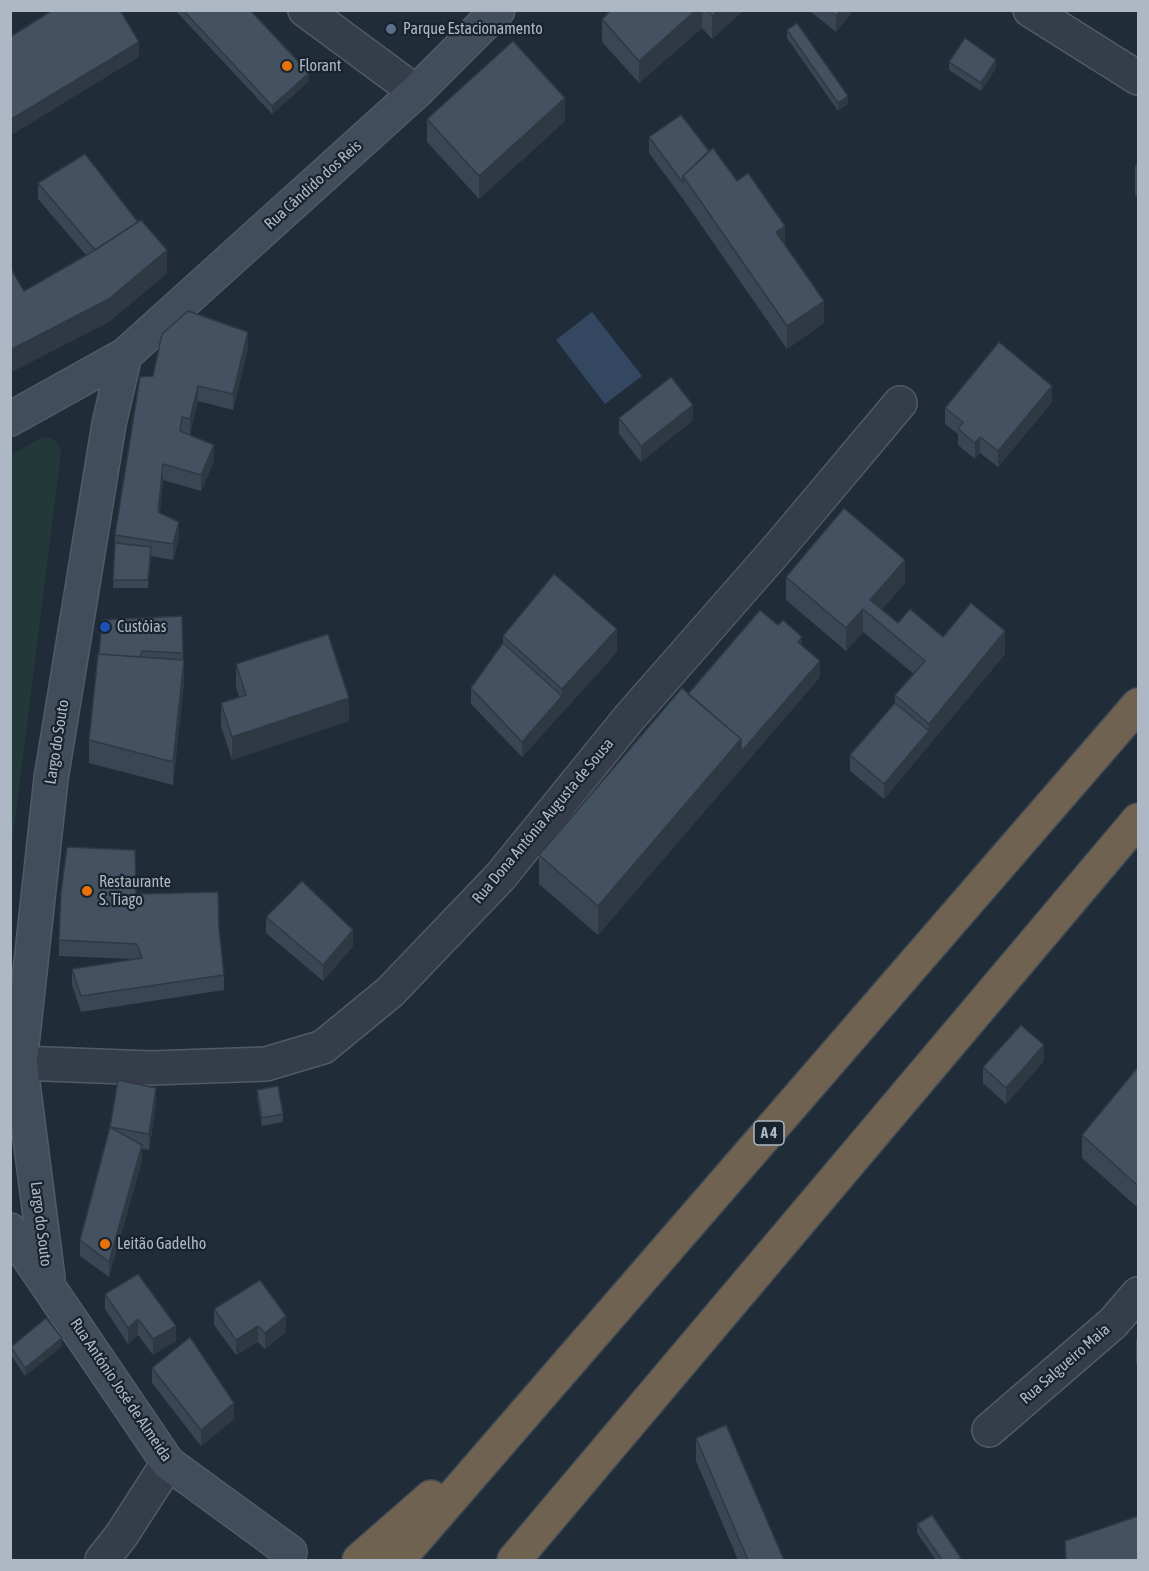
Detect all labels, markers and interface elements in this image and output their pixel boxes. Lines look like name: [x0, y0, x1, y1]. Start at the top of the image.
place label: Parque Estacionamento: [403, 19, 543, 39]
marker: Parque Estacionamento: [384, 22, 398, 36]
place label: Florant: [299, 56, 341, 76]
marker: Florant: [280, 59, 294, 73]
street label: Rua Cândido dos Reis: [261, 136, 365, 234]
place label: Custóias: [117, 617, 166, 637]
marker: Custóias: [98, 620, 112, 634]
street label: Largo do Souto: [41, 698, 73, 786]
street label: Rua Dona Antónia Augusta de Sousa: [468, 734, 618, 908]
place label: Restaurante S. Tiago: [99, 872, 171, 910]
marker: Restaurante S. Tiago: [80, 884, 94, 898]
road number: A 4: [754, 1121, 784, 1145]
street label: Largo do Souto: [26, 1180, 56, 1268]
place label: Leitão Gadelho: [117, 1234, 206, 1254]
marker: Leitão Gadelho: [98, 1237, 112, 1251]
street label: Rua António José de Almeida: [66, 1315, 176, 1465]
street label: Rua Salgueiro Maia: [1016, 1320, 1114, 1408]

